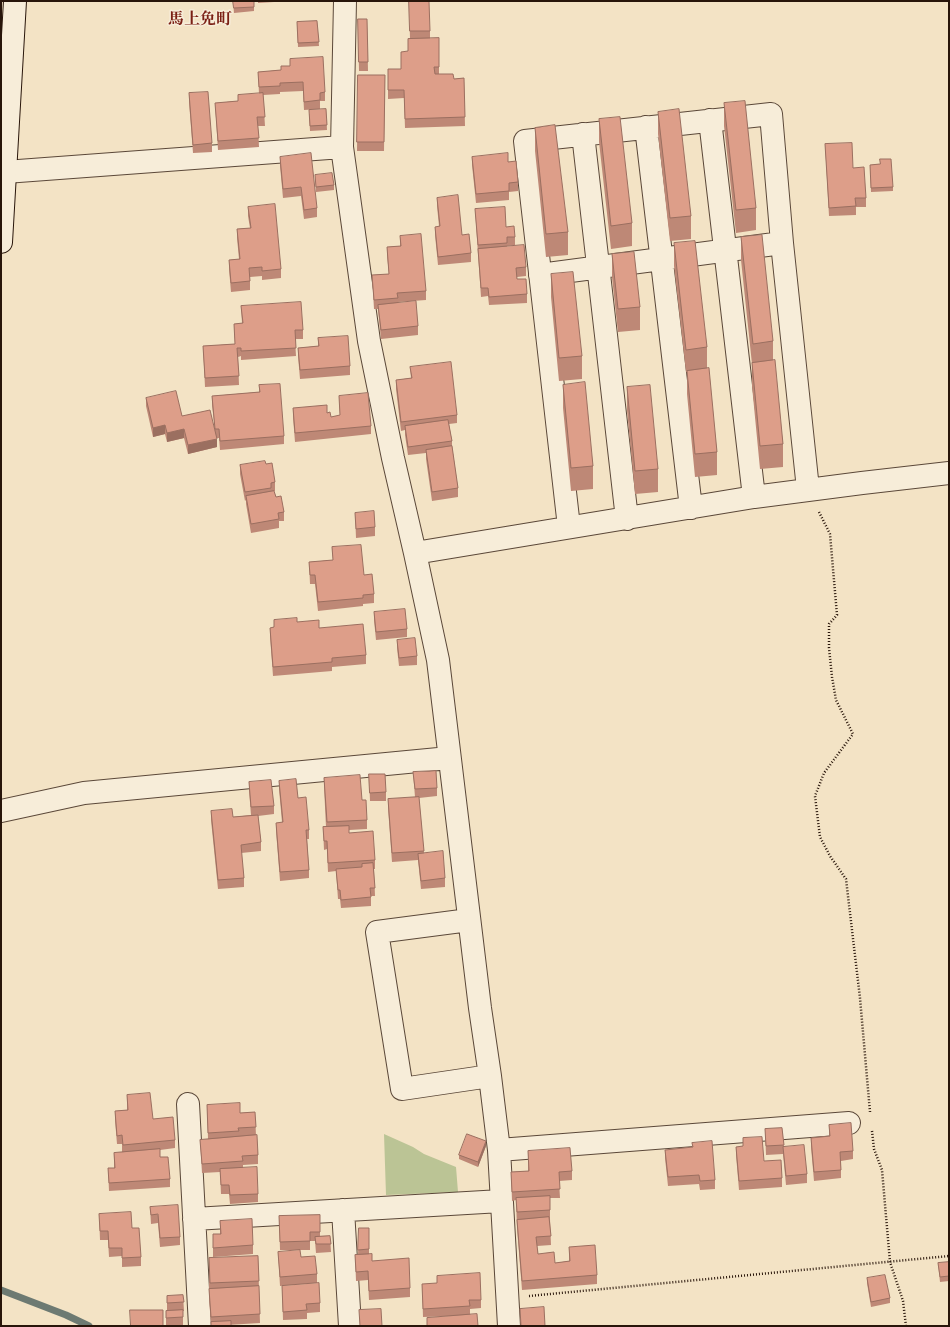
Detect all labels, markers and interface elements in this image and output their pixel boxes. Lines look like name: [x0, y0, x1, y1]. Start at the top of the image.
district label: 馬上免町: [168, 10, 232, 30]

